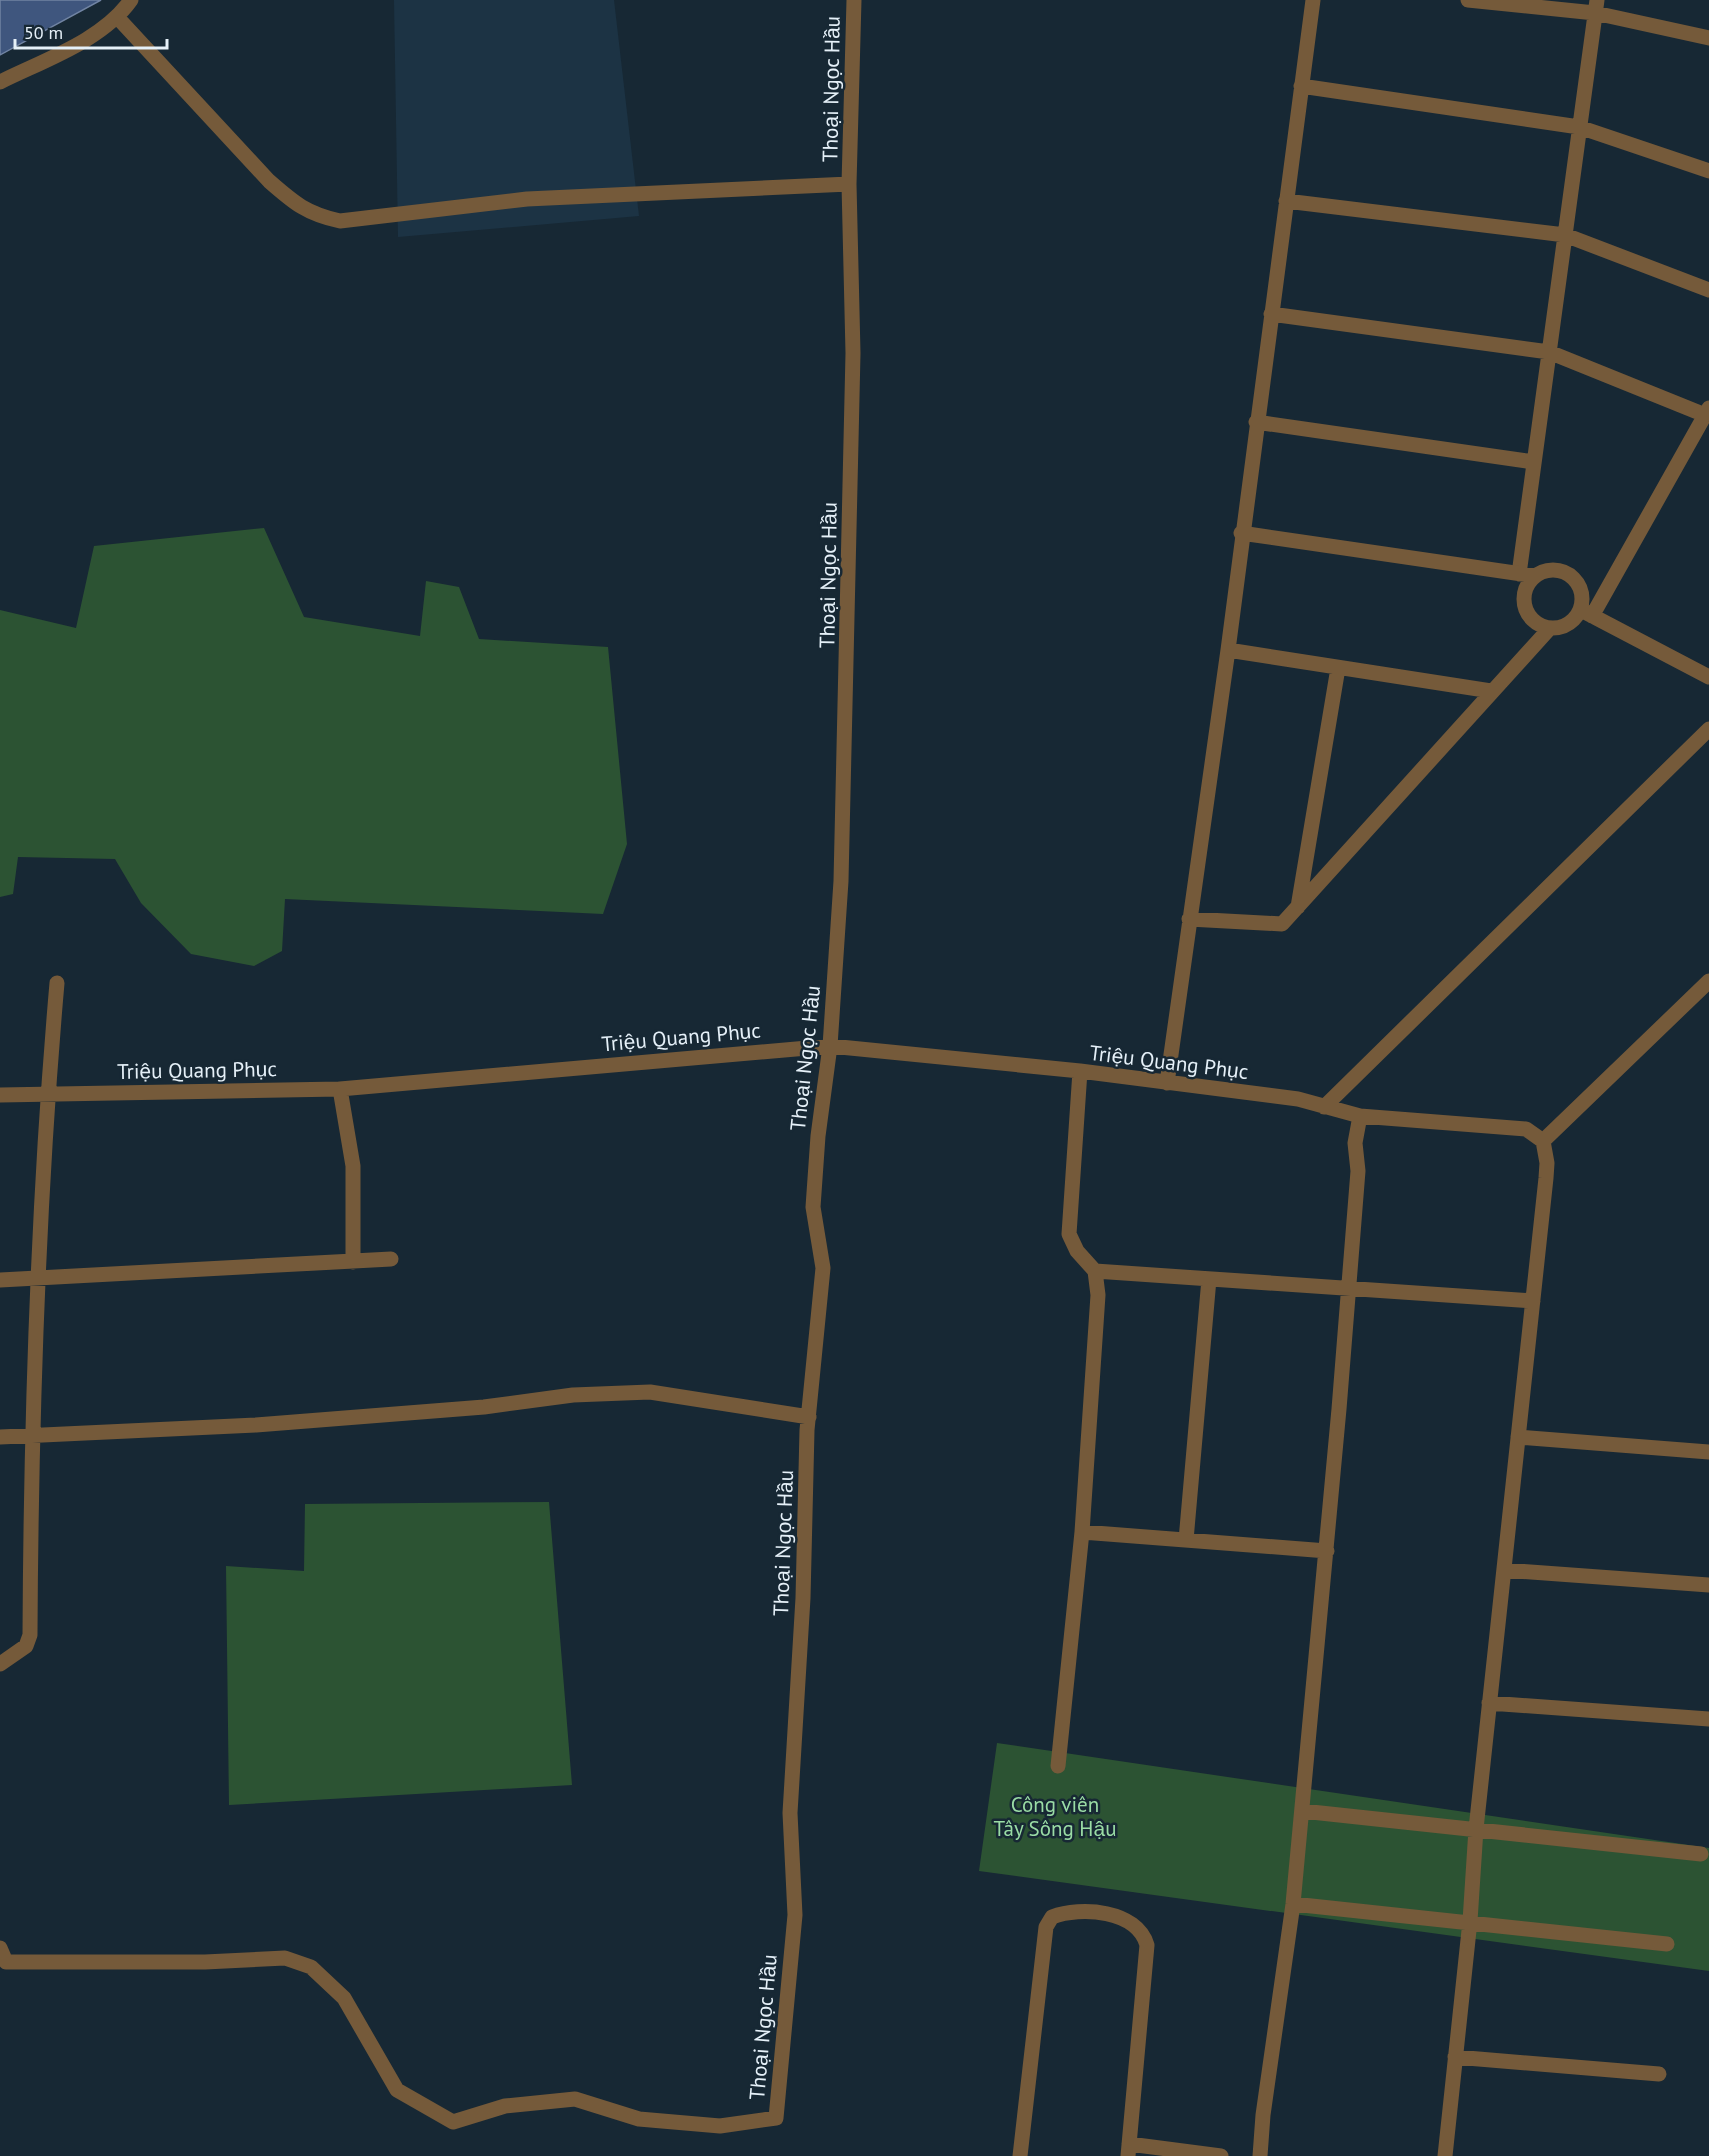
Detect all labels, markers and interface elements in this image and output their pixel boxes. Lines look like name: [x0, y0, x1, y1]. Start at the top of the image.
scale bar: [15, 12, 166, 50]
street label: Thoại Ngọc Hầu: [816, 16, 846, 162]
text: 50 m: [24, 21, 63, 44]
street label: Thoại Ngọc Hầu: [813, 502, 843, 648]
street label: Thoại Ngọc Hầu: [784, 984, 826, 1132]
street label: Triệu Quang Phục: [600, 1017, 762, 1057]
street label: Triệu Quang Phục: [1088, 1039, 1250, 1085]
street label: Triệu Quang Phục: [117, 1055, 277, 1085]
street label: Thoại Ngọc Hầu: [767, 1470, 799, 1616]
park label: Công viên Tây Sông Hậu: [994, 1791, 1116, 1842]
street label: Thoại Ngọc Hầu: [743, 1953, 783, 2101]

